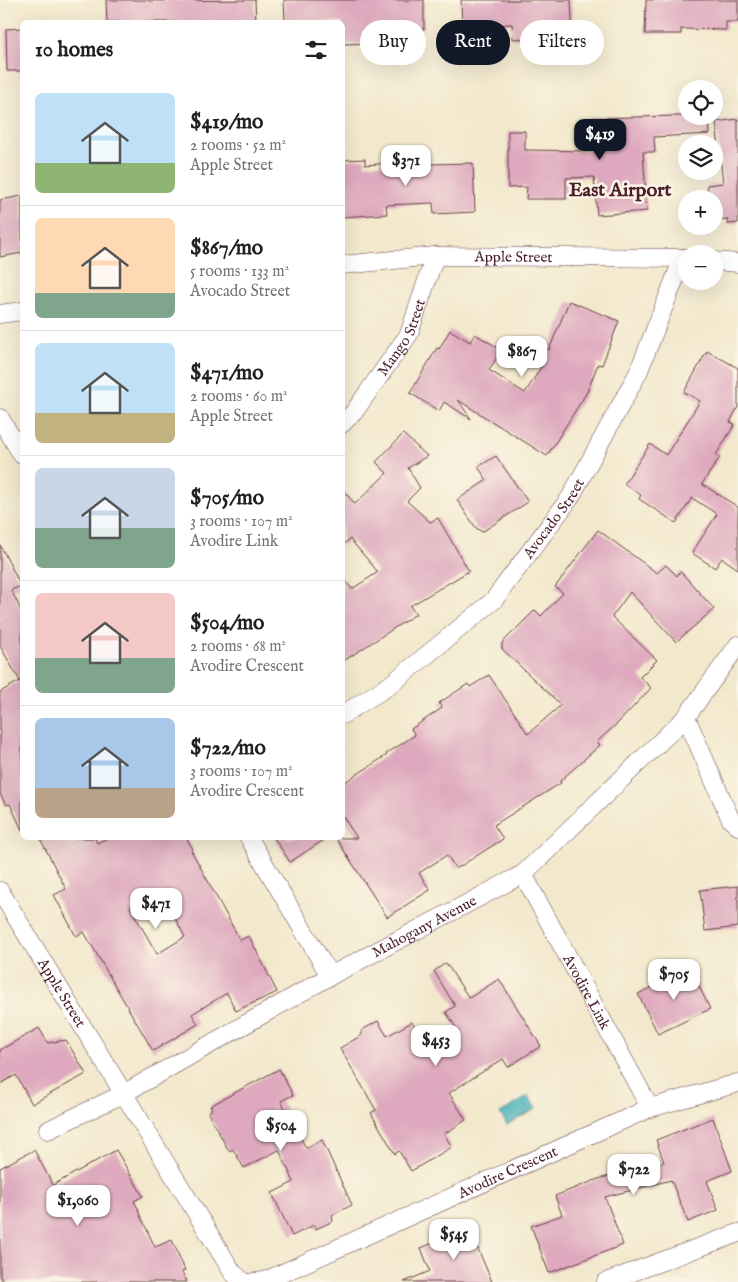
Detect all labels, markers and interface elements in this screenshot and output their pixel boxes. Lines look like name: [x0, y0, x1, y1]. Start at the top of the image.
chip: Buy: [360, 20, 426, 65]
chip: Rent: [436, 20, 510, 65]
chip: Filters: [520, 20, 604, 65]
icon: filters: [302, 36, 330, 64]
text: 10 homes: [35, 37, 113, 64]
map controls: [678, 80, 723, 290]
button: locate: [678, 80, 723, 125]
text: $419/mo: [190, 109, 263, 136]
icon: home: [75, 113, 135, 173]
pin: $419: [570, 119, 630, 161]
text: $419: [585, 125, 615, 145]
button: layers: [678, 135, 723, 180]
text: 2 rooms · 52 m²: [190, 136, 286, 156]
pin: $371: [376, 144, 436, 187]
text: $371: [392, 151, 420, 171]
text: Apple Street: [190, 156, 273, 176]
district label: East Airport: [569, 178, 672, 203]
button: +: [678, 190, 723, 235]
text: $867/mo: [190, 235, 263, 262]
icon: home: [75, 238, 135, 298]
button: −: [678, 245, 723, 290]
street label: Apple Street: [474, 247, 553, 266]
text: 5 rooms · 133 m²: [190, 262, 289, 282]
text: Avocado Street: [190, 282, 290, 302]
street label: Mango Street: [373, 297, 429, 380]
pin: $867: [492, 336, 552, 378]
text: $867: [507, 342, 537, 362]
text: $471/mo: [190, 360, 264, 387]
icon: home: [75, 363, 135, 423]
text: 2 rooms · 60 m²: [190, 387, 288, 407]
text: Apple Street: [190, 407, 273, 427]
street label: Avocado Street: [518, 475, 588, 563]
text: $705/mo: [190, 485, 264, 512]
icon: home: [75, 488, 135, 548]
text: 3 rooms · 107 m²: [190, 512, 293, 532]
text: Avodire Link: [190, 532, 278, 552]
text: $504/mo: [190, 610, 264, 637]
icon: home: [75, 613, 135, 673]
text: 2 rooms · 68 m²: [190, 637, 286, 657]
text: Avodire Crescent: [190, 657, 304, 677]
text: $722/mo: [190, 735, 266, 762]
icon: home: [75, 738, 135, 798]
text: 3 rooms · 107 m²: [190, 762, 293, 782]
text: Avodire Crescent: [190, 782, 304, 802]
pin: $471: [126, 888, 186, 930]
street label: Mahogany Avenue: [369, 891, 480, 962]
text: $471: [141, 894, 171, 914]
street label: Avodire Link: [558, 950, 615, 1034]
street label: Apple Street: [33, 954, 90, 1031]
pin: $705: [644, 958, 704, 1001]
text: $705: [659, 965, 689, 985]
pin: $453: [406, 1024, 466, 1067]
text: $453: [422, 1031, 450, 1051]
pin: $504: [251, 1110, 311, 1152]
text: $504: [266, 1116, 296, 1136]
street label: Avodire Crescent: [454, 1141, 560, 1203]
pin: $722: [604, 1154, 664, 1196]
text: $722: [618, 1160, 650, 1180]
pin: $1,060: [37, 1184, 119, 1227]
text: $1,060: [57, 1191, 99, 1211]
pin: $545: [424, 1218, 484, 1261]
text: $545: [440, 1225, 468, 1245]

